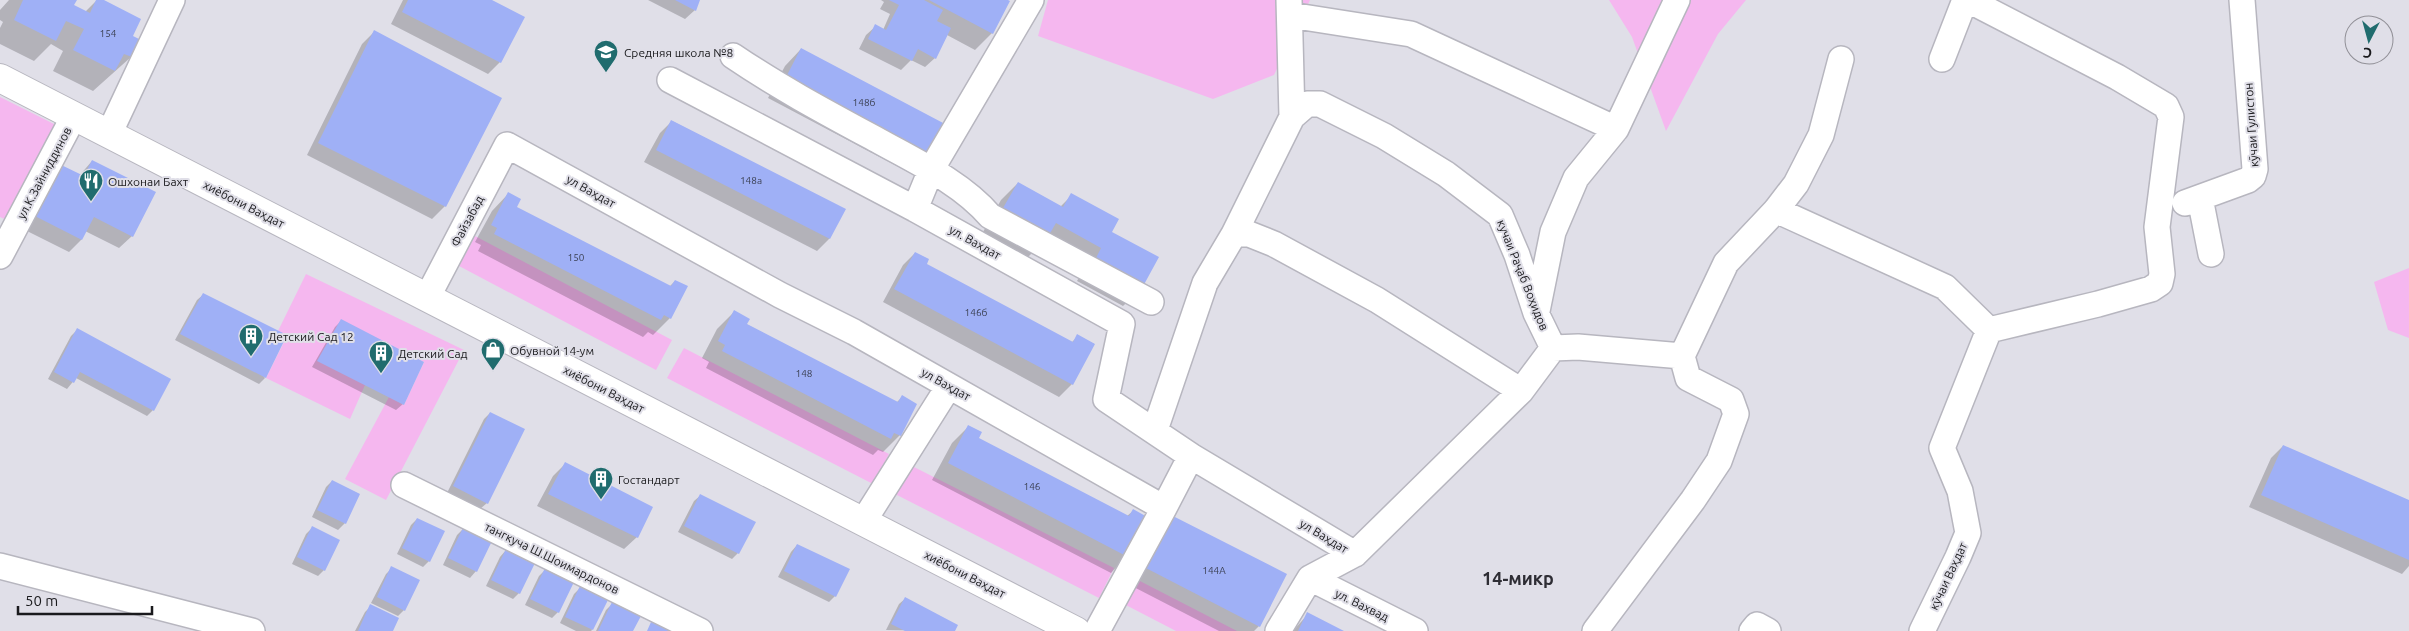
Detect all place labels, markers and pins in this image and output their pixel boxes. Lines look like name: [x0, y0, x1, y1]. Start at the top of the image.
school or university icon: Средняя школа №8: [593, 39, 619, 73]
place label: Средняя школа №8: [624, 46, 734, 59]
restaurant icon: Ошхонаи Бахт: [78, 168, 104, 202]
place label: Ошхонаи Бахт: [108, 175, 189, 188]
building icon: Детский Сад 12: [238, 323, 264, 357]
place label: Детский Сад 12: [268, 330, 354, 343]
shop icon: Обувной 14-ум: [480, 337, 506, 371]
building icon: Детский Сад: [368, 340, 394, 374]
place label: Обувной 14-ум: [510, 344, 594, 357]
place label: Детский Сад: [398, 347, 468, 360]
building icon: Гостандарт: [588, 466, 614, 500]
place label: Гостандарт: [618, 473, 680, 486]

